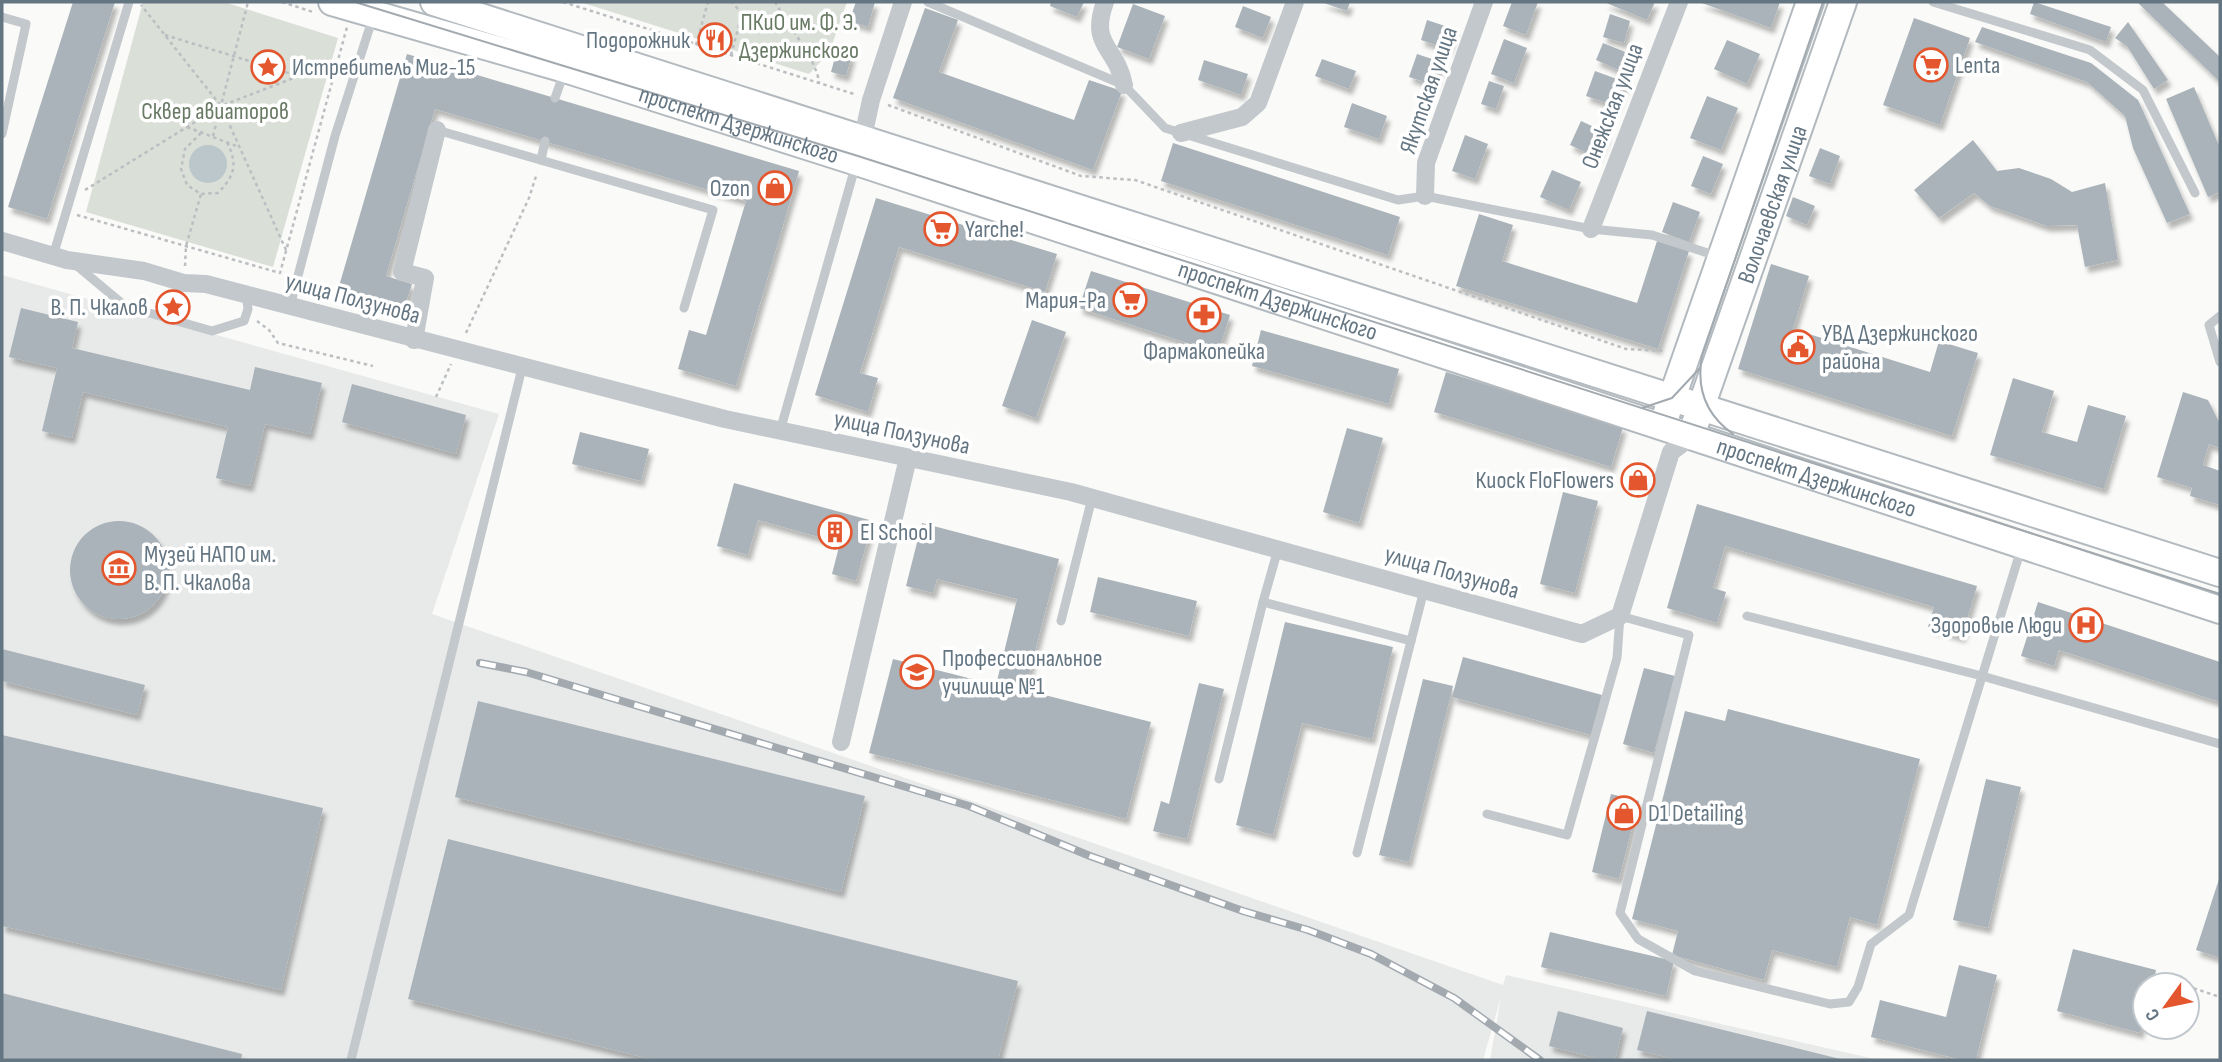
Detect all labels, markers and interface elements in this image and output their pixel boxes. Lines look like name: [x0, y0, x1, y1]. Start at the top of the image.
park label: ПКиО им. Ф. Э. Дзержинского: [739, 8, 859, 65]
restaurant icon: Подорожник: [696, 21, 734, 59]
street label: Якутская улица: [1393, 23, 1464, 158]
place label: Подорожник: [586, 26, 691, 55]
street label: Онежская улица: [1575, 39, 1650, 173]
supermarket icon: Lenta: [1912, 46, 1950, 84]
place icon: Истребитель Миг-15: [249, 48, 287, 86]
place label: Lenta: [1955, 51, 2000, 80]
place label: Истребитель Миг-15: [292, 53, 475, 82]
street label: проспект Дзержинского: [635, 80, 842, 170]
park label: Сквер авиаторов: [141, 97, 289, 126]
street label: Волочаевская улица: [1731, 121, 1814, 287]
shop icon: Ozon: [756, 169, 794, 207]
place label: Ozon: [710, 174, 750, 203]
supermarket icon: Yarche!: [922, 210, 960, 248]
place label: Yarche!: [965, 215, 1024, 244]
street label: проспект Дзержинского: [1175, 255, 1381, 347]
street label: улица Ползунова: [282, 267, 423, 330]
supermarket icon: Мария-Ра: [1111, 281, 1149, 319]
place label: Мария-Ра: [1025, 286, 1106, 315]
place icon: В. П. Чкалов: [154, 288, 192, 326]
place label: В. П. Чкалов: [50, 293, 148, 322]
pharmacy icon: Фармакопейка: [1185, 296, 1223, 334]
place label: УВД Дзержинского района: [1822, 319, 1978, 376]
public building icon: УВД Дзержинского района: [1779, 328, 1817, 366]
place label: Фармакопейка: [1143, 337, 1265, 366]
street label: улица Ползунова: [831, 404, 973, 461]
street label: проспект Дзержинского: [1713, 432, 1920, 524]
shop icon: Киоск FloFlowers: [1619, 461, 1657, 499]
place label: Киоск FloFlowers: [1476, 466, 1614, 495]
building icon: El School: [816, 513, 854, 551]
place label: El School: [860, 518, 933, 547]
street label: улица Ползунова: [1381, 539, 1522, 605]
place label: Музей НАПО им. В. П. Чкалова: [144, 540, 276, 597]
museum icon: Музей НАПО им. В. П. Чкалова: [100, 549, 138, 587]
hospital icon: Здоровые Люди: [2067, 606, 2105, 644]
place label: Здоровые Люди: [1931, 611, 2062, 640]
place label: Профессиональное училище №1: [942, 644, 1102, 701]
school or university icon: Профессиональное училище №1: [898, 653, 936, 691]
shop icon: D1 Detailing: [1605, 794, 1643, 832]
place label: D1 Detailing: [1648, 799, 1744, 828]
north arrow: [2131, 971, 2201, 1041]
text: С: [2141, 1004, 2165, 1025]

